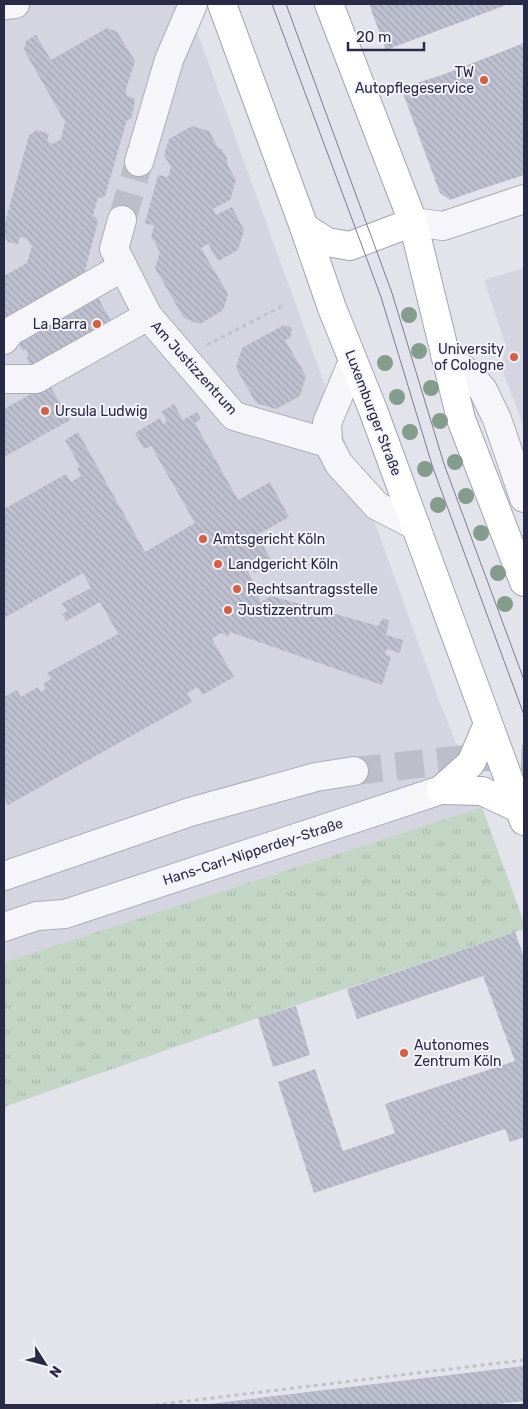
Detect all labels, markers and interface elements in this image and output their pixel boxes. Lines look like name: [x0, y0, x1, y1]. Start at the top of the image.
scale bar: [348, 20, 424, 52]
text: 20 m: [356, 28, 391, 46]
place label: TW Autopflegeservice: [355, 64, 474, 97]
marker: TW Autopflegeservice: [478, 74, 490, 86]
place label: La Barra: [33, 316, 87, 333]
marker: La Barra: [91, 318, 103, 330]
street label: Am Justizzentrum: [147, 318, 241, 418]
place label: University of Cologne: [434, 341, 504, 374]
street label: Luxemburger Straße: [341, 348, 405, 478]
marker: University of Cologne: [508, 351, 520, 363]
place label: Ursula Ludwig: [55, 403, 148, 420]
marker: Ursula Ludwig: [39, 405, 51, 417]
place label: Amtsgericht Köln: [213, 531, 325, 548]
marker: Amtsgericht Köln: [197, 533, 209, 545]
place label: Landgericht Köln: [228, 556, 338, 573]
marker: Landgericht Köln: [212, 558, 224, 570]
place label: Rechtsantragsstelle: [247, 581, 378, 598]
marker: Rechtsantragsstelle: [231, 583, 243, 595]
place label: Justizzentrum: [238, 602, 333, 619]
marker: Justizzentrum: [222, 604, 234, 616]
street label: Hans-Carl-Nipperdey-Straße: [161, 815, 345, 889]
place label: Autonomes Zentrum Köln: [414, 1037, 501, 1070]
marker: Autonomes Zentrum Köln: [398, 1047, 410, 1059]
north arrow: [20, 1339, 70, 1389]
text: N: [45, 1362, 65, 1380]

